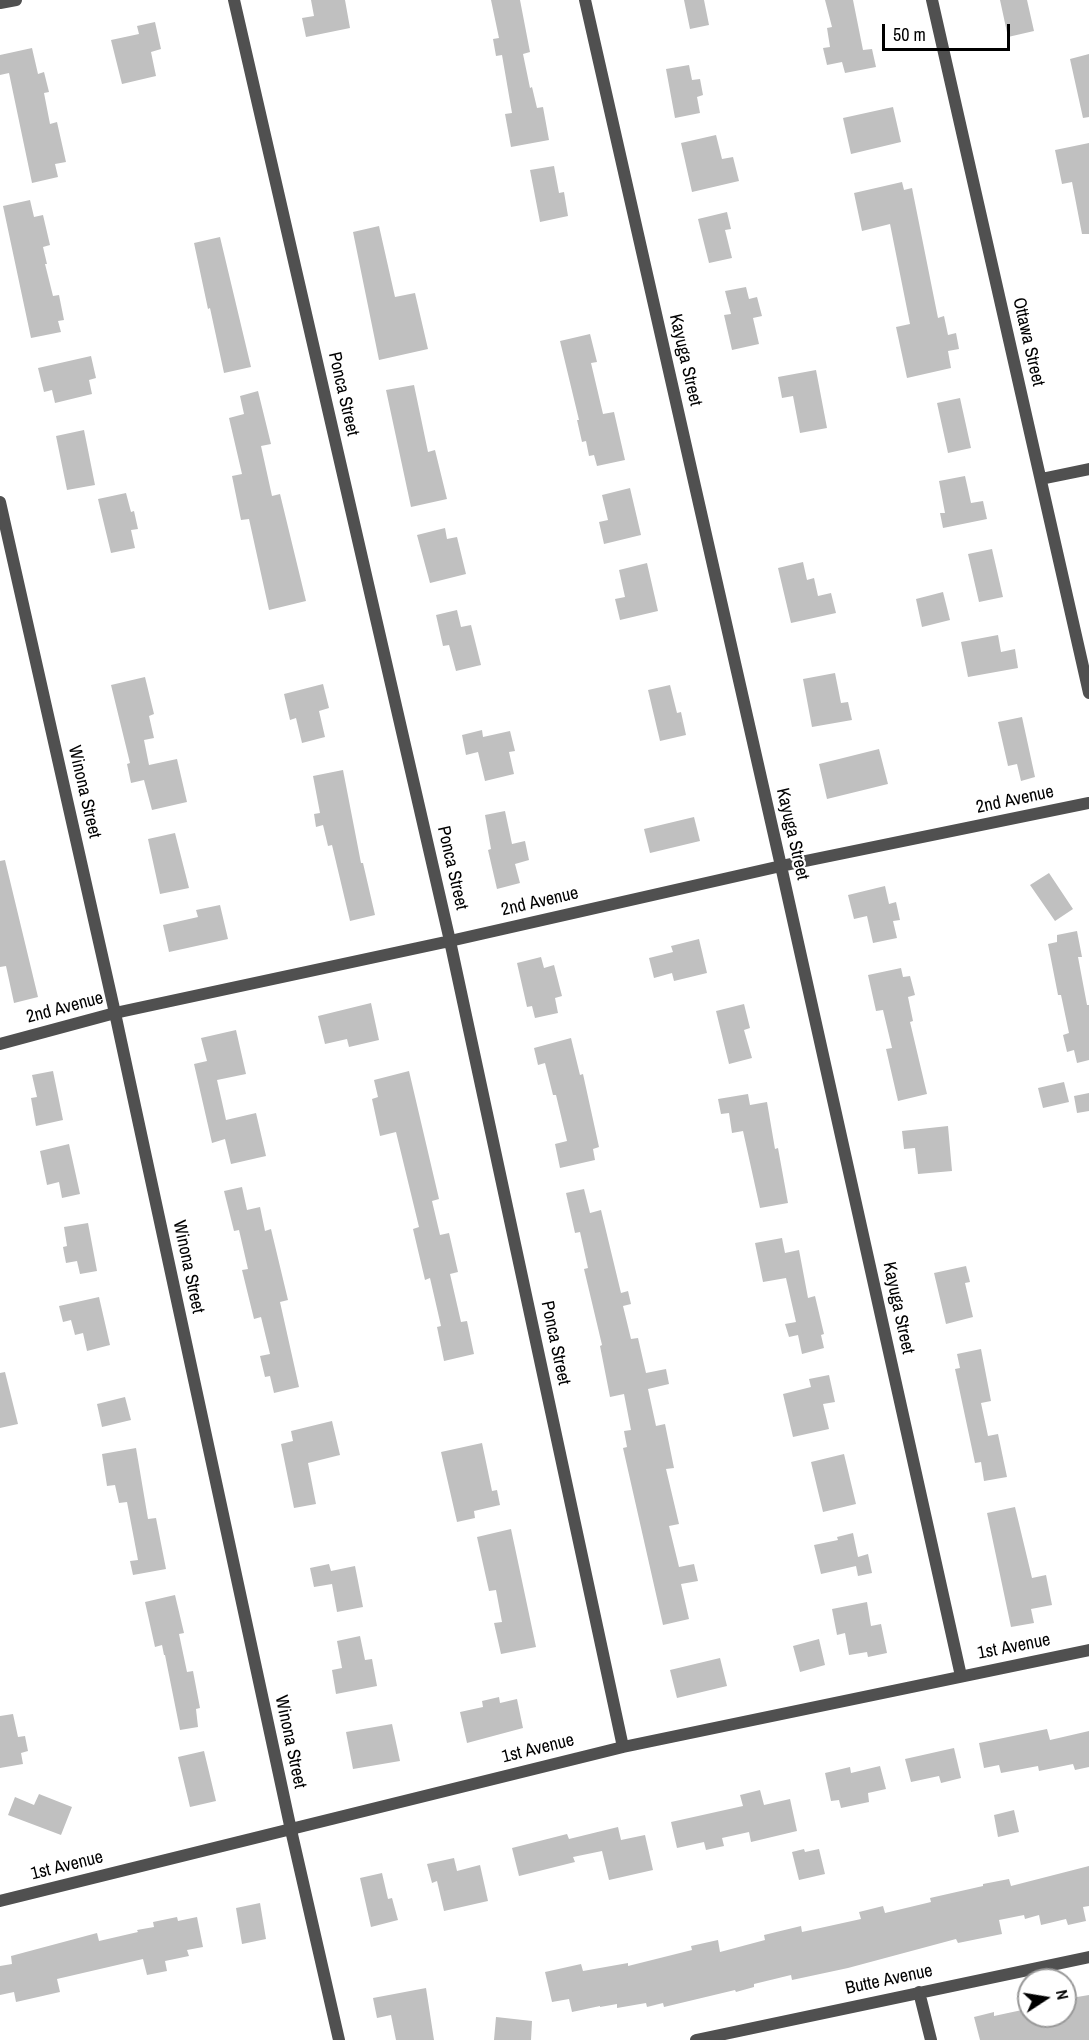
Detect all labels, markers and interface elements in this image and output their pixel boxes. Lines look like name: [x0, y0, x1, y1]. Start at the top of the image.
scale bar: [885, 12, 1012, 50]
text: 50 m: [893, 22, 926, 47]
street label: Ottawa Street: [1007, 296, 1049, 388]
street label: Kayuga Street: [664, 312, 706, 408]
street label: Ponca Street: [323, 350, 363, 438]
street label: Winona Street: [63, 744, 105, 840]
street label: 2nd Avenue: [974, 781, 1056, 819]
street label: Kayuga Street: [771, 786, 813, 882]
street label: Ponca Street: [432, 824, 472, 912]
street label: 2nd Avenue: [499, 883, 581, 921]
street label: 2nd Avenue: [24, 987, 106, 1029]
street label: Winona Street: [168, 1219, 208, 1315]
street label: Kayuga Street: [878, 1260, 918, 1356]
street label: Ponca Street: [536, 1299, 574, 1387]
street label: 1st Avenue: [976, 1629, 1052, 1665]
street label: Winona Street: [270, 1694, 310, 1790]
street label: 1st Avenue: [500, 1730, 576, 1768]
street label: 1st Avenue: [29, 1847, 105, 1885]
street label: Butte Avenue: [844, 1960, 934, 2000]
north arrow: [1017, 1968, 1077, 2028]
text: N: [1051, 1988, 1074, 2002]

